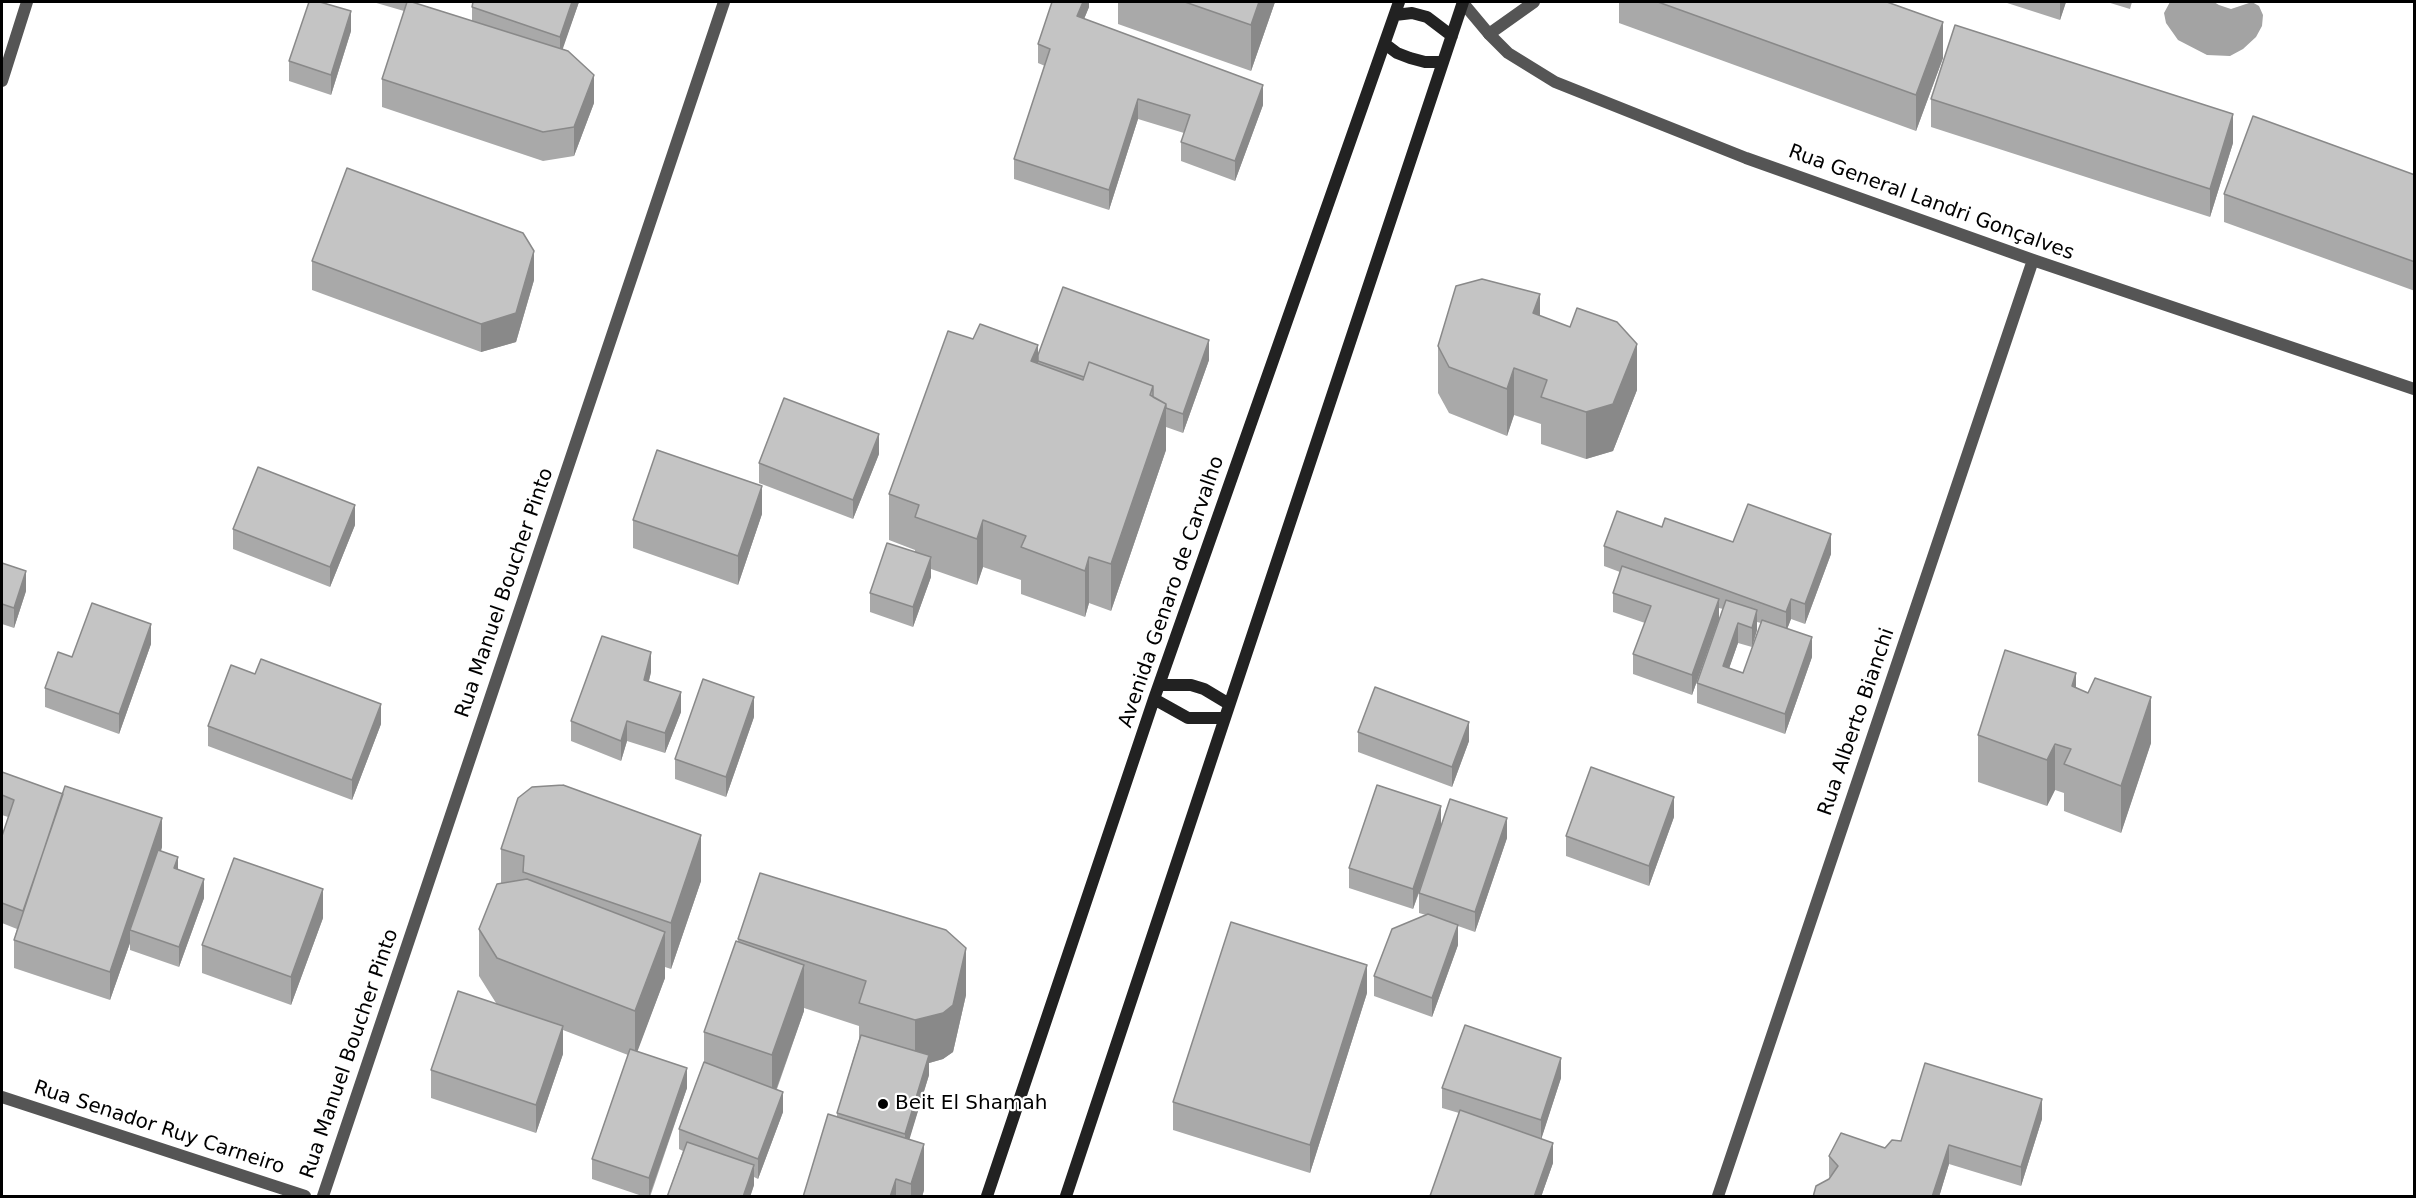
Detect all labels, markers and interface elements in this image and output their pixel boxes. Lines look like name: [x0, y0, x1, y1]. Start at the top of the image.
street label: Rua General Landri Gonçalves: [1785, 140, 2077, 266]
street label: Avenida Genaro de Carvalho: [1114, 453, 1230, 731]
street label: Rua Manuel Boucher Pinto: [451, 465, 559, 721]
street label: Rua Alberto Bianchi: [1814, 625, 1900, 819]
street label: Rua Manuel Boucher Pinto: [296, 926, 404, 1182]
street label: Rua Senador Ruy Carneiro: [31, 1076, 287, 1180]
place label: Beit El Shamah: [895, 1092, 1047, 1116]
marker: Beit El Shamah: [876, 1097, 890, 1111]

